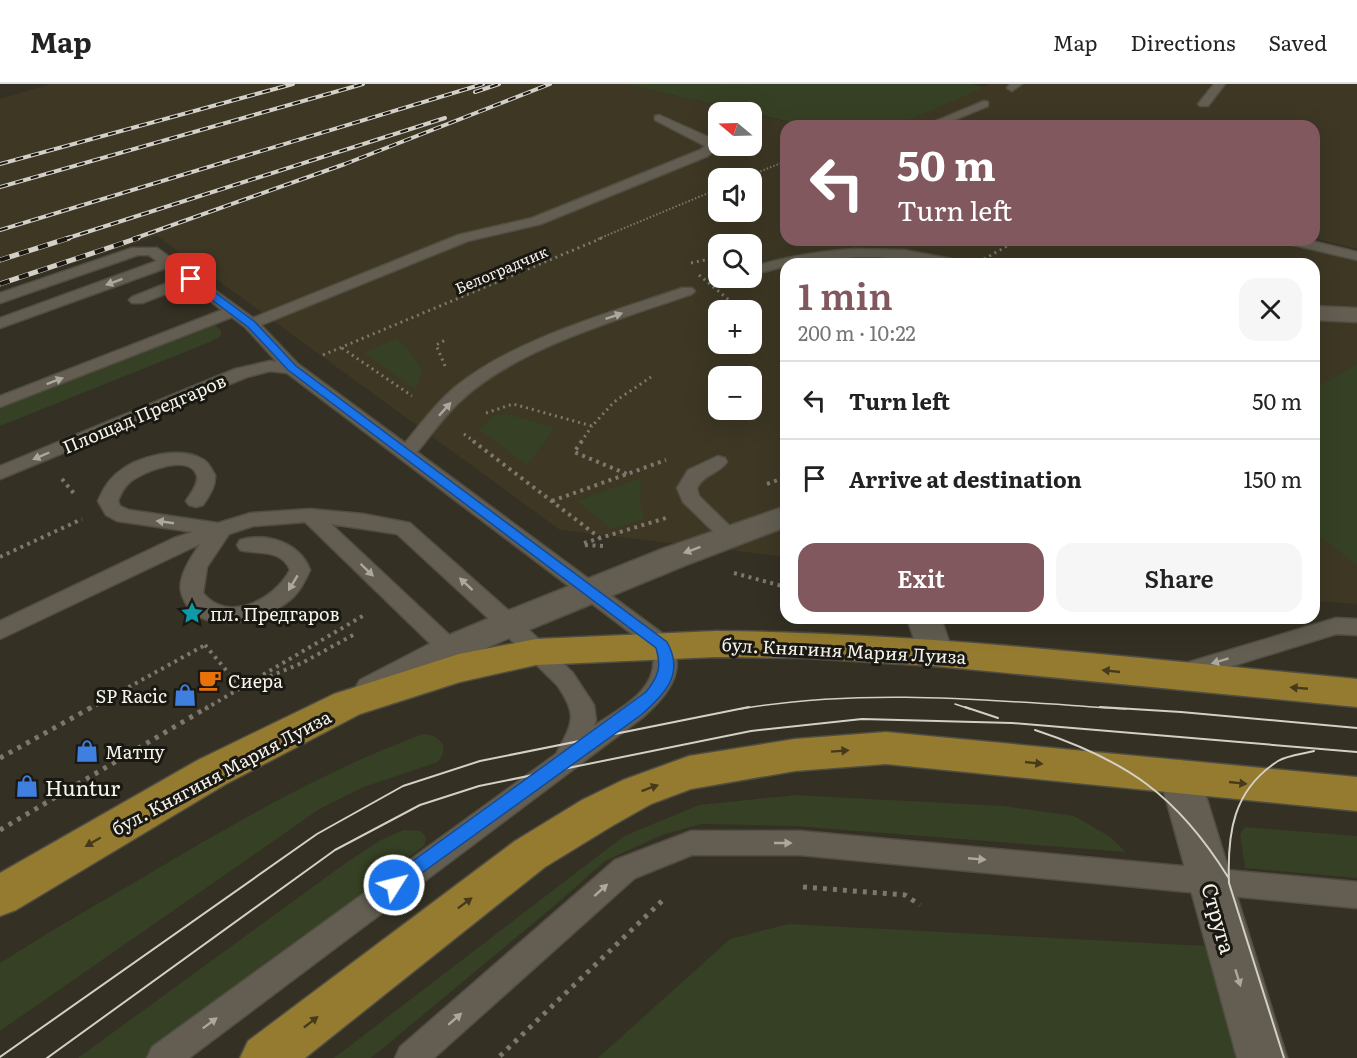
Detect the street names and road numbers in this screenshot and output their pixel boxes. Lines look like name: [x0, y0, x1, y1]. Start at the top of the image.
street label: Белоградчик: [451, 239, 551, 299]
street label: Площад Предгаров: [58, 366, 230, 460]
street label: бул. Княгиня Мария Луиза: [721, 630, 967, 670]
street label: бул. Княгиня Мария Луиза: [106, 702, 336, 841]
street label: Струга: [1195, 879, 1245, 958]

